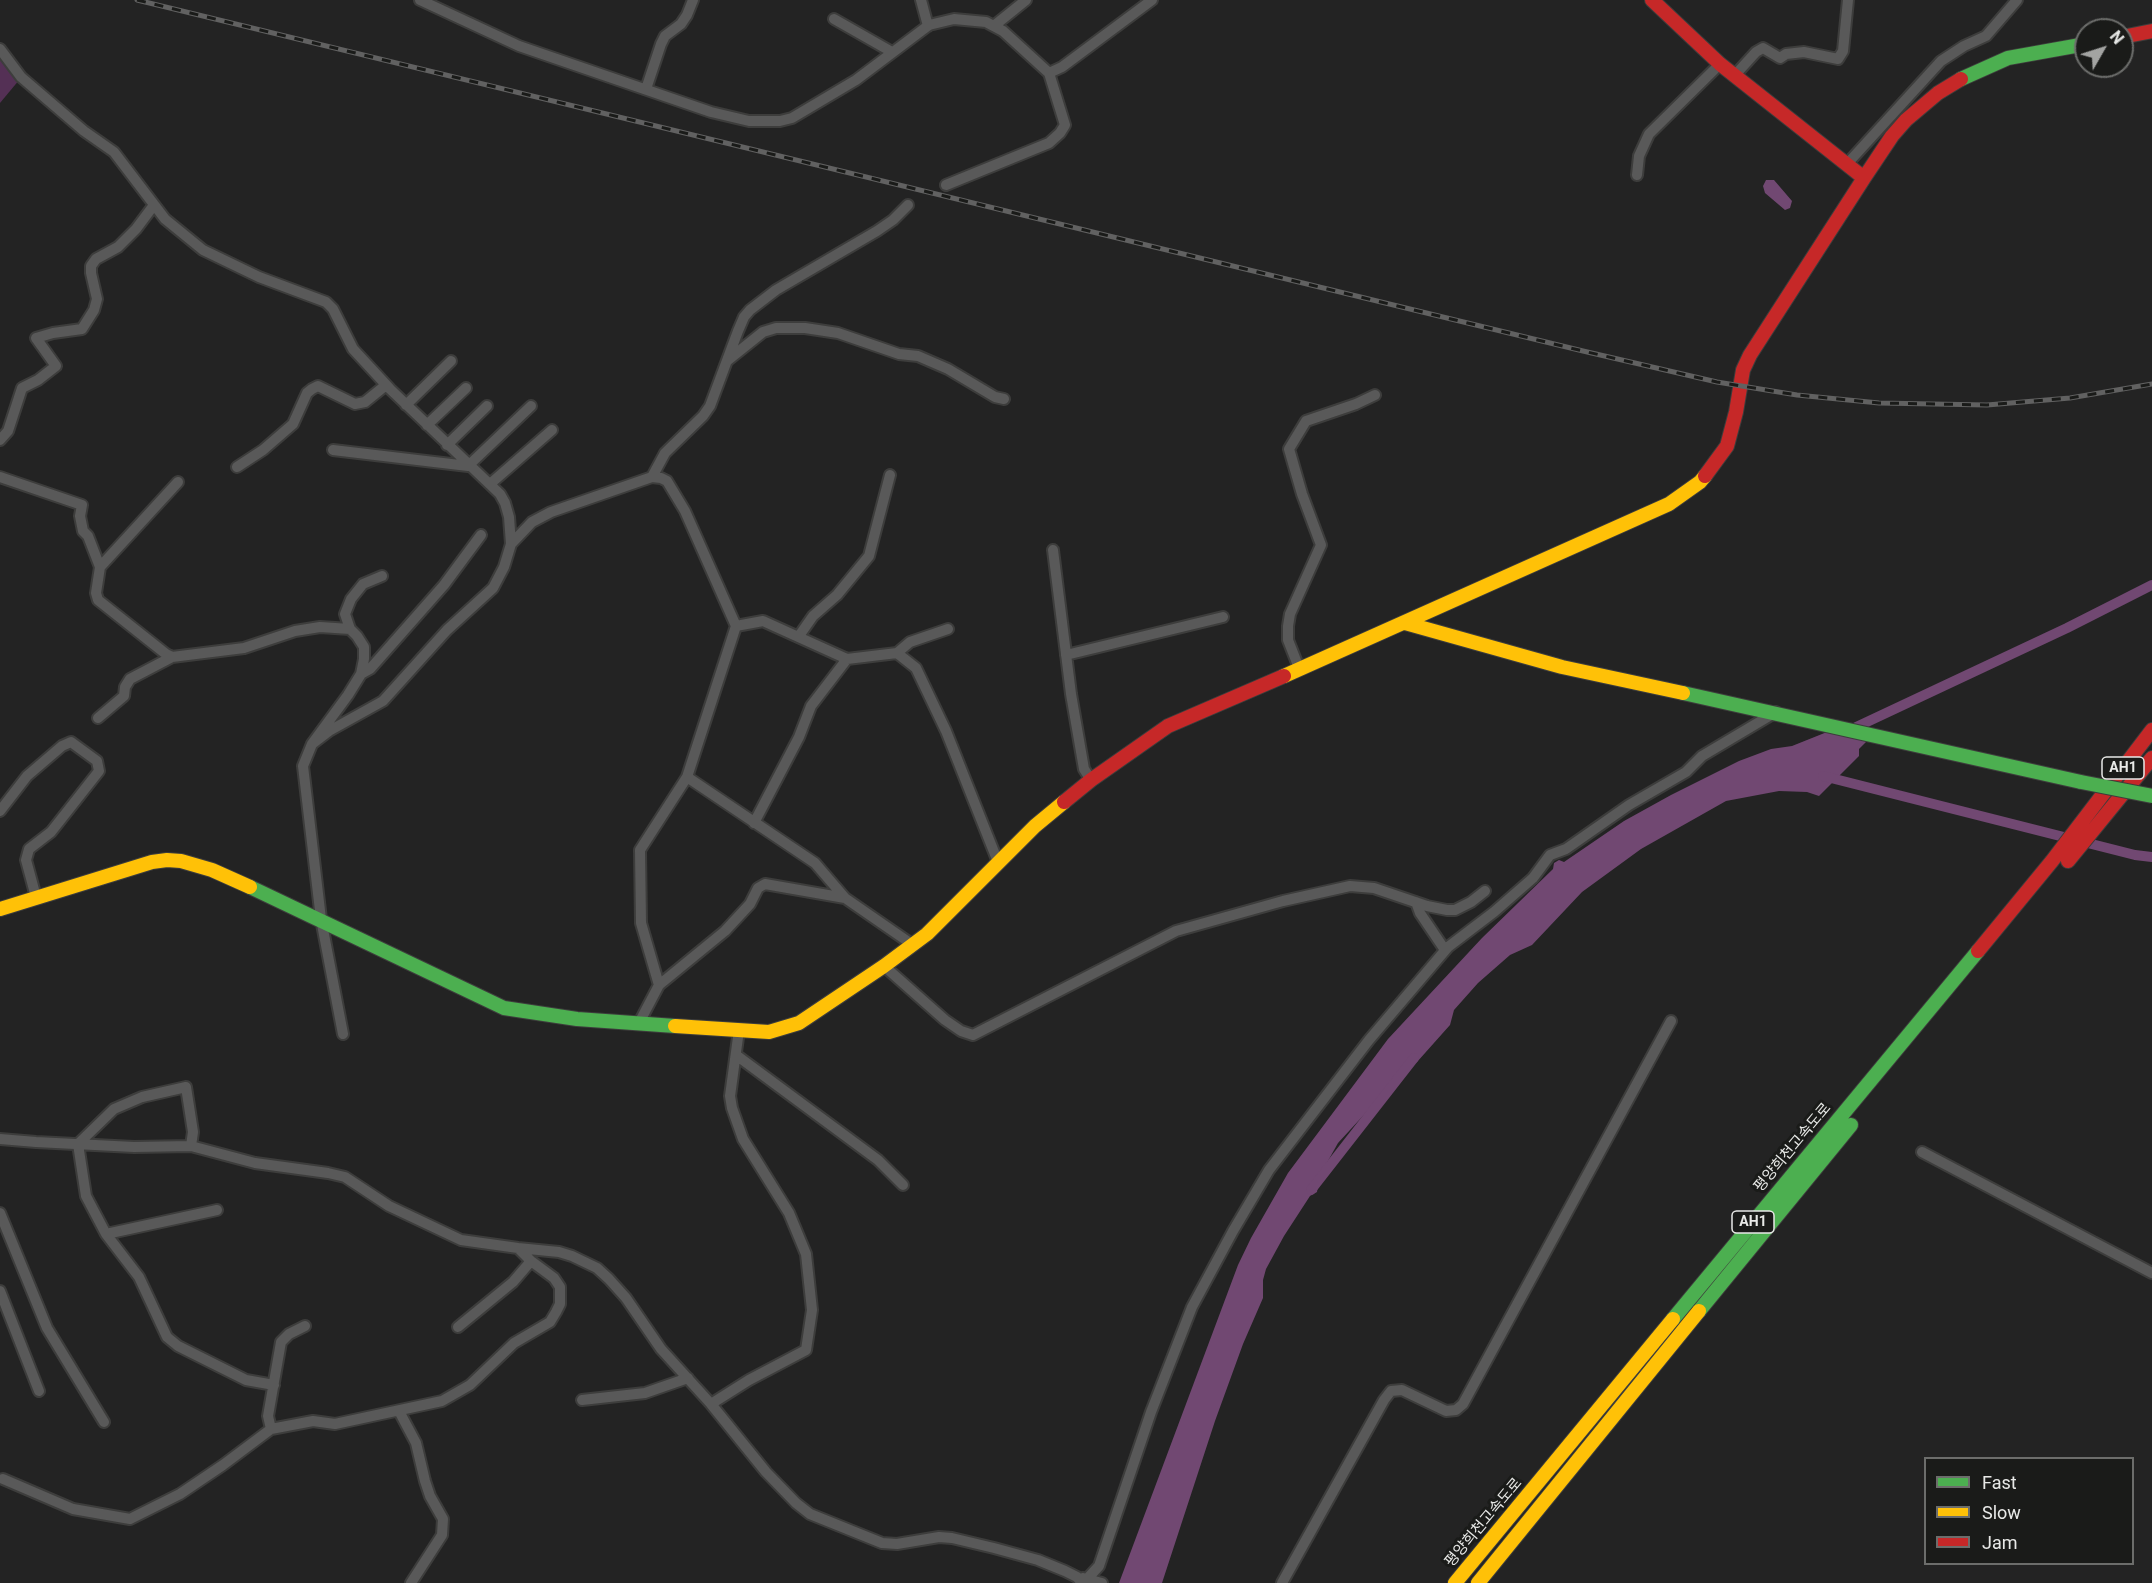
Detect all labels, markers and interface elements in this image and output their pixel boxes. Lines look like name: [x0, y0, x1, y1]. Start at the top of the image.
north arrow: [2074, 18, 2134, 78]
text: N: [2106, 27, 2128, 48]
road number: AH1: [2102, 757, 2144, 779]
street label: 평양희천고속도로: [1751, 1100, 1835, 1196]
road number: AH1: [1732, 1211, 1774, 1233]
legend: [1924, 1457, 2134, 1565]
text: Fast: [1982, 1472, 2017, 1493]
street label: 평양희천고속도로: [1442, 1475, 1526, 1571]
text: Slow: [1982, 1502, 2021, 1523]
text: Jam: [1982, 1532, 2018, 1553]

